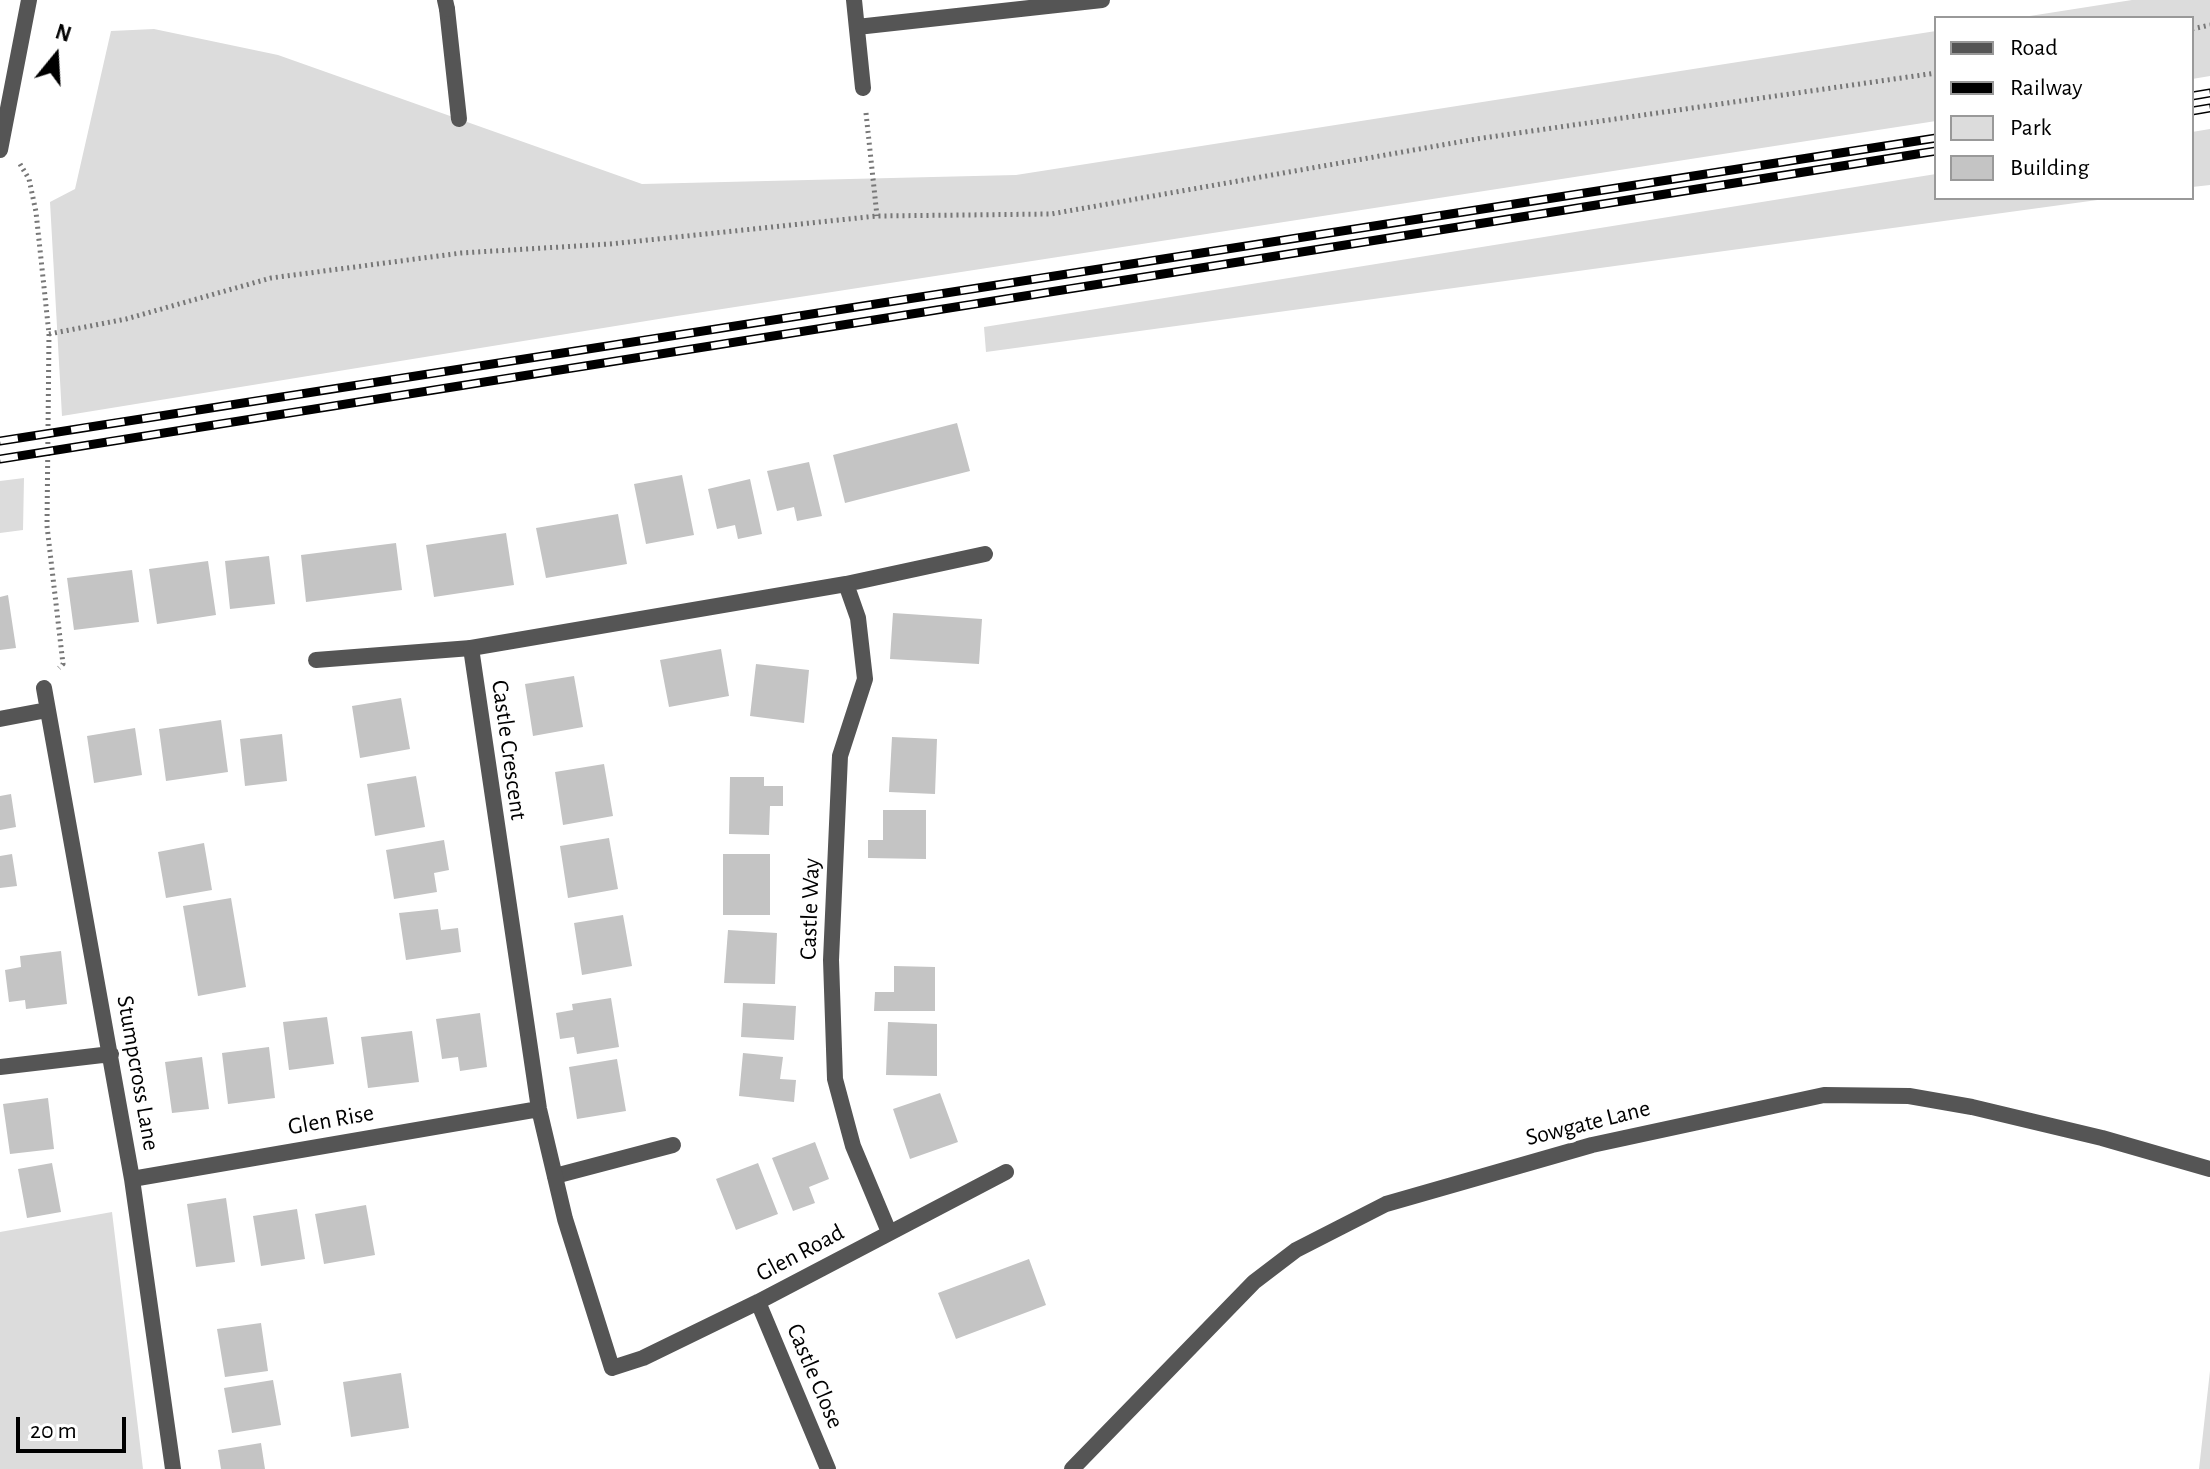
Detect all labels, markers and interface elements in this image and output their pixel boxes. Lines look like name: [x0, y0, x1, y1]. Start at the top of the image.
north arrow: [16, 16, 96, 96]
legend: [1934, 16, 2194, 200]
text: N: [53, 20, 74, 46]
text: Road: [2010, 36, 2058, 60]
text: Railway: [2010, 76, 2082, 100]
text: Park: [2010, 116, 2051, 140]
text: Building: [2010, 156, 2089, 180]
street label: Castle Crescent: [485, 678, 533, 822]
street label: Castle Way: [794, 857, 826, 961]
street label: Stumpcross Lane: [110, 993, 166, 1153]
street label: Sowgate Lane: [1523, 1094, 1653, 1152]
street label: Glen Rise: [286, 1098, 376, 1142]
street label: Glen Road: [751, 1218, 849, 1288]
street label: Castle Close: [780, 1319, 850, 1433]
scale bar: [20, 1401, 130, 1451]
text: 20 m: [30, 1419, 77, 1443]

